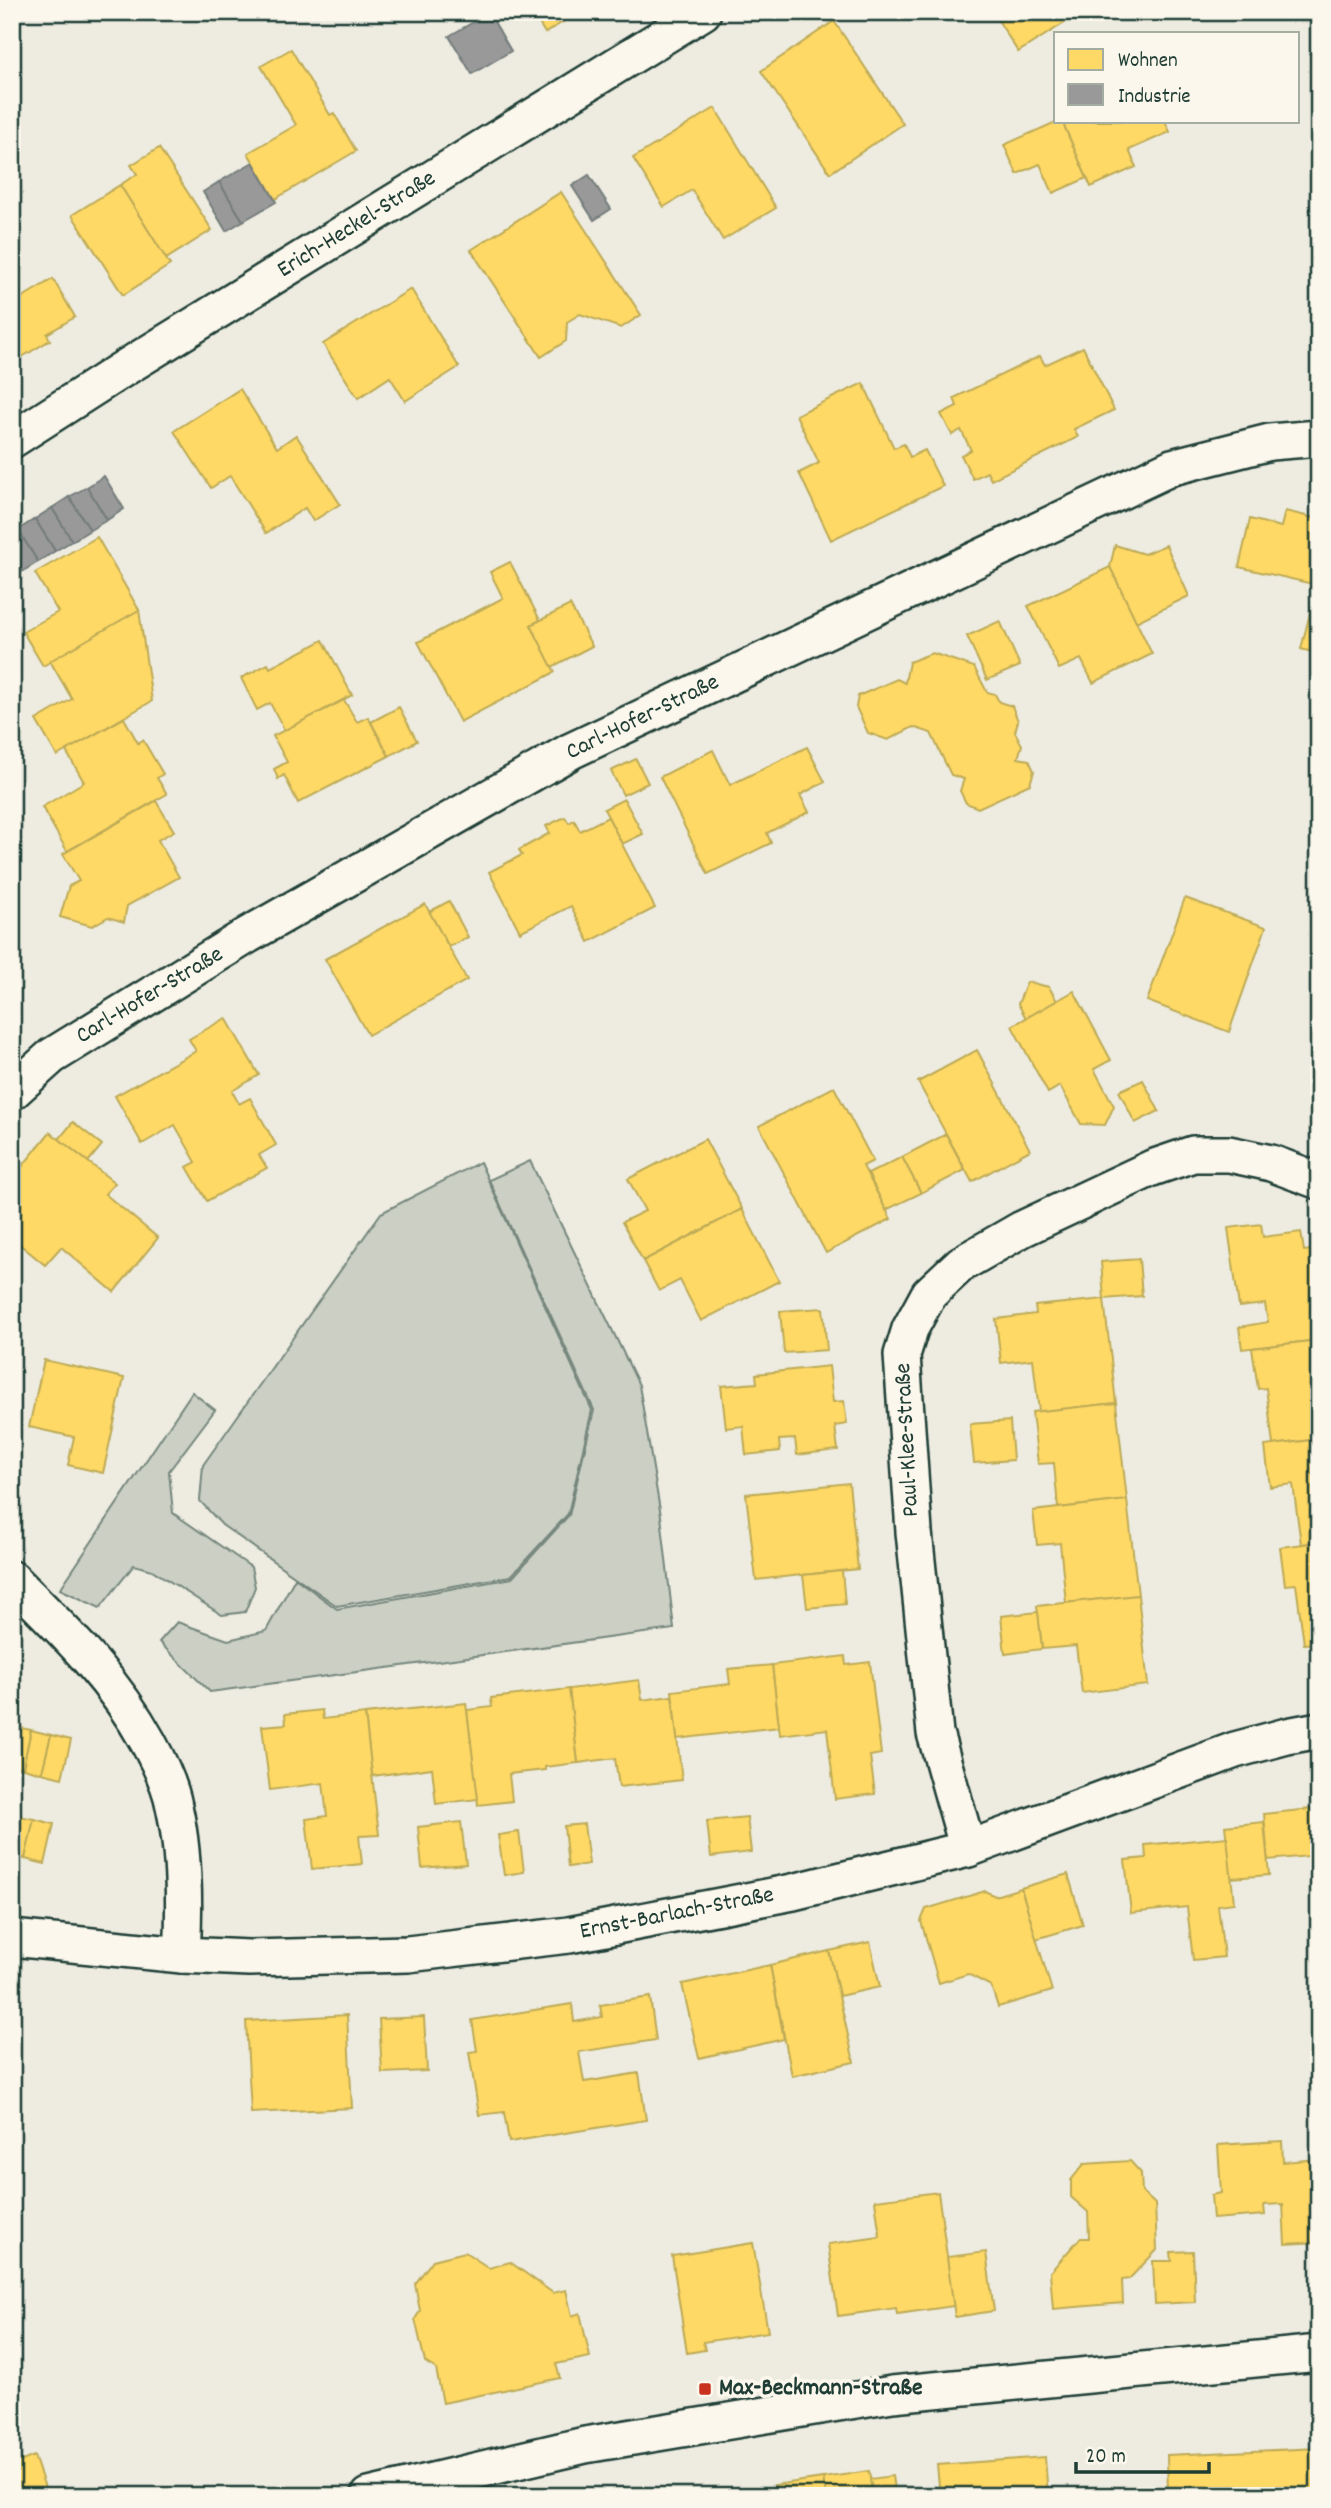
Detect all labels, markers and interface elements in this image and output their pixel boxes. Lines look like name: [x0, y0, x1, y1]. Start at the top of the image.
legend: [1054, 32, 1300, 122]
text: Wohnen: [1118, 47, 1178, 77]
text: Industrie: [1118, 83, 1191, 113]
street label: Erich-Heckel-Straße: [271, 163, 443, 287]
street label: Carl-Hofer-Straße: [561, 666, 725, 770]
street label: Carl-Hofer-Straße: [70, 939, 230, 1053]
street label: Paul-Klee-Straße: [887, 1362, 929, 1518]
street label: Ernst-Barlach-Straße: [577, 1879, 777, 1949]
place label: Max-Beckmann-Straße: [719, 2372, 923, 2406]
marker: Max-Beckmann-Straße: [697, 2381, 713, 2397]
scale bar: [1076, 2431, 1208, 2475]
text: 20 m: [1086, 2443, 1126, 2473]

